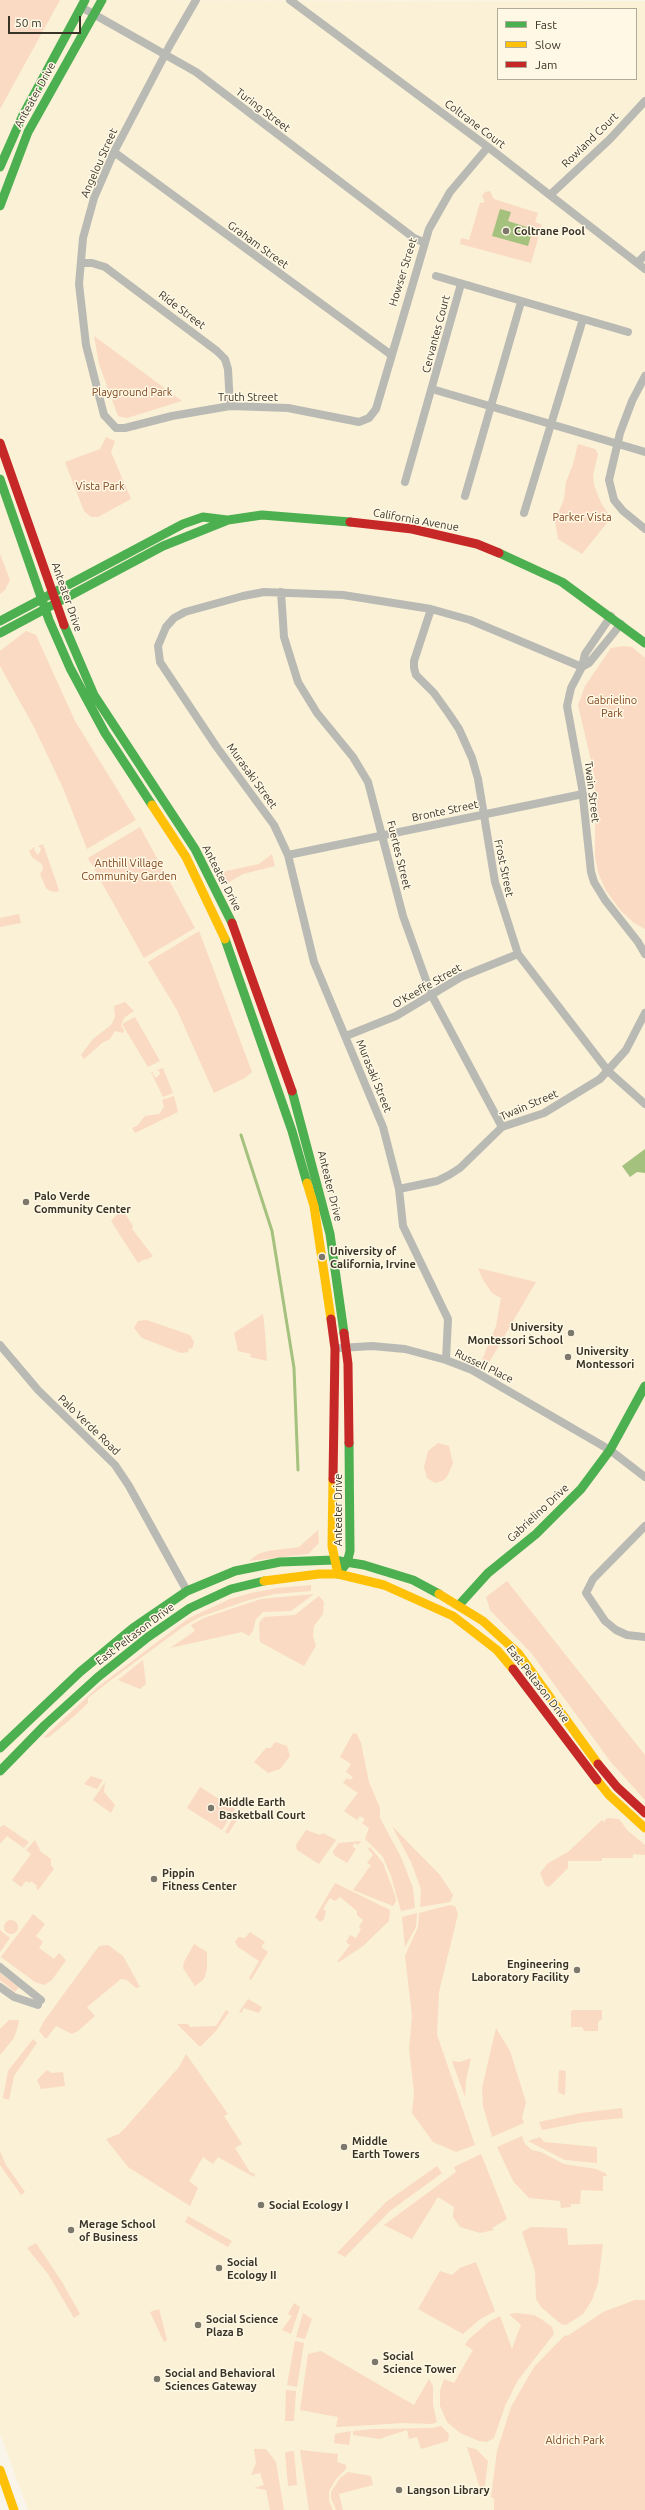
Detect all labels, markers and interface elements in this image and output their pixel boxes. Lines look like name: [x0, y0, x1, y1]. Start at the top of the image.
scale bar: [10, 8, 83, 34]
legend: [497, 8, 637, 80]
text: 50 m: [15, 16, 42, 29]
text: Fast: [535, 18, 557, 31]
text: Slow: [535, 38, 561, 51]
text: Jam: [535, 58, 557, 71]
street label: Anteater Drive: [12, 60, 58, 130]
street label: Turing Street: [233, 85, 293, 135]
street label: Coltrane Court: [442, 97, 508, 151]
street label: Rowland Court: [559, 110, 621, 170]
street label: Angelou Street: [78, 126, 120, 200]
street label: Graham Street: [225, 219, 291, 271]
place label: Coltrane Pool: [514, 224, 585, 238]
marker: Coltrane Pool: [501, 226, 511, 236]
street label: Howser Street: [386, 236, 420, 308]
street label: Ride Street: [156, 288, 208, 332]
street label: Cervantes Court: [419, 294, 453, 374]
park label: Playground Park: [92, 385, 172, 399]
street label: Truth Street: [218, 390, 278, 404]
park label: Vista Park: [75, 479, 125, 493]
street label: California Avenue: [372, 506, 460, 534]
park label: Parker Vista: [552, 510, 612, 524]
street label: Anteater Drive: [49, 561, 85, 633]
park label: Gabrielino Park: [587, 693, 637, 719]
street label: Murasaki Street: [224, 741, 280, 811]
street label: Twain Street: [582, 761, 602, 823]
street label: Bronte Street: [411, 798, 479, 824]
street label: Fuertes Street: [384, 819, 414, 891]
street label: Frost Street: [491, 838, 517, 898]
street label: Anteater Drive: [200, 843, 244, 913]
park label: Anthill Village Community Garden: [81, 856, 177, 882]
street label: O'Keeffe Street: [390, 961, 464, 1011]
street label: Murasaki Street: [353, 1038, 395, 1114]
street label: Twain Street: [498, 1087, 560, 1123]
street label: Anteater Drive: [315, 1149, 345, 1223]
place label: Palo Verde Community Center: [34, 1189, 131, 1215]
marker: Palo Verde Community Center: [21, 1197, 31, 1207]
place label: University of California, Irvine: [330, 1244, 416, 1270]
marker: University of California, Irvine: [317, 1252, 327, 1262]
place label: University Montessori School: [467, 1320, 563, 1346]
marker: University Montessori School: [566, 1328, 576, 1338]
place label: University Montessori: [576, 1344, 634, 1370]
street label: Russell Place: [453, 1346, 515, 1386]
marker: University Montessori: [563, 1352, 573, 1362]
street label: Palo Verde Road: [55, 1392, 123, 1458]
street label: Anteater Drive: [331, 1474, 345, 1546]
street label: Gabrielino Drive: [505, 1481, 571, 1545]
street label: East Peltason Drive: [93, 1600, 177, 1668]
street label: East Peltason Drive: [504, 1643, 572, 1725]
place label: Middle Earth Basketball Court: [219, 1795, 305, 1821]
marker: Middle Earth Basketball Court: [206, 1803, 216, 1813]
place label: Pippin Fitness Center: [162, 1866, 237, 1892]
marker: Pippin Fitness Center: [149, 1874, 159, 1884]
place label: Engineering Laboratory Facility: [471, 1957, 569, 1983]
marker: Engineering Laboratory Facility: [572, 1965, 582, 1975]
place label: Middle Earth Towers: [352, 2134, 420, 2160]
marker: Middle Earth Towers: [339, 2142, 349, 2152]
place label: Social Ecology I: [269, 2198, 349, 2212]
marker: Social Ecology I: [256, 2200, 266, 2210]
place label: Merage School of Business: [79, 2217, 156, 2243]
marker: Merage School of Business: [66, 2225, 76, 2235]
place label: Social Ecology II: [227, 2255, 277, 2281]
marker: Social Ecology II: [214, 2263, 224, 2273]
place label: Social Science Plaza B: [206, 2312, 278, 2338]
marker: Social Science Plaza B: [193, 2320, 203, 2330]
place label: Social Science Tower: [383, 2349, 456, 2375]
marker: Social Science Tower: [370, 2357, 380, 2367]
place label: Social and Behavioral Sciences Gateway: [165, 2366, 275, 2392]
marker: Social and Behavioral Sciences Gateway: [152, 2374, 162, 2384]
park label: Aldrich Park: [545, 2433, 605, 2447]
place label: Langson Library: [407, 2483, 490, 2497]
marker: Langson Library: [394, 2485, 404, 2495]

